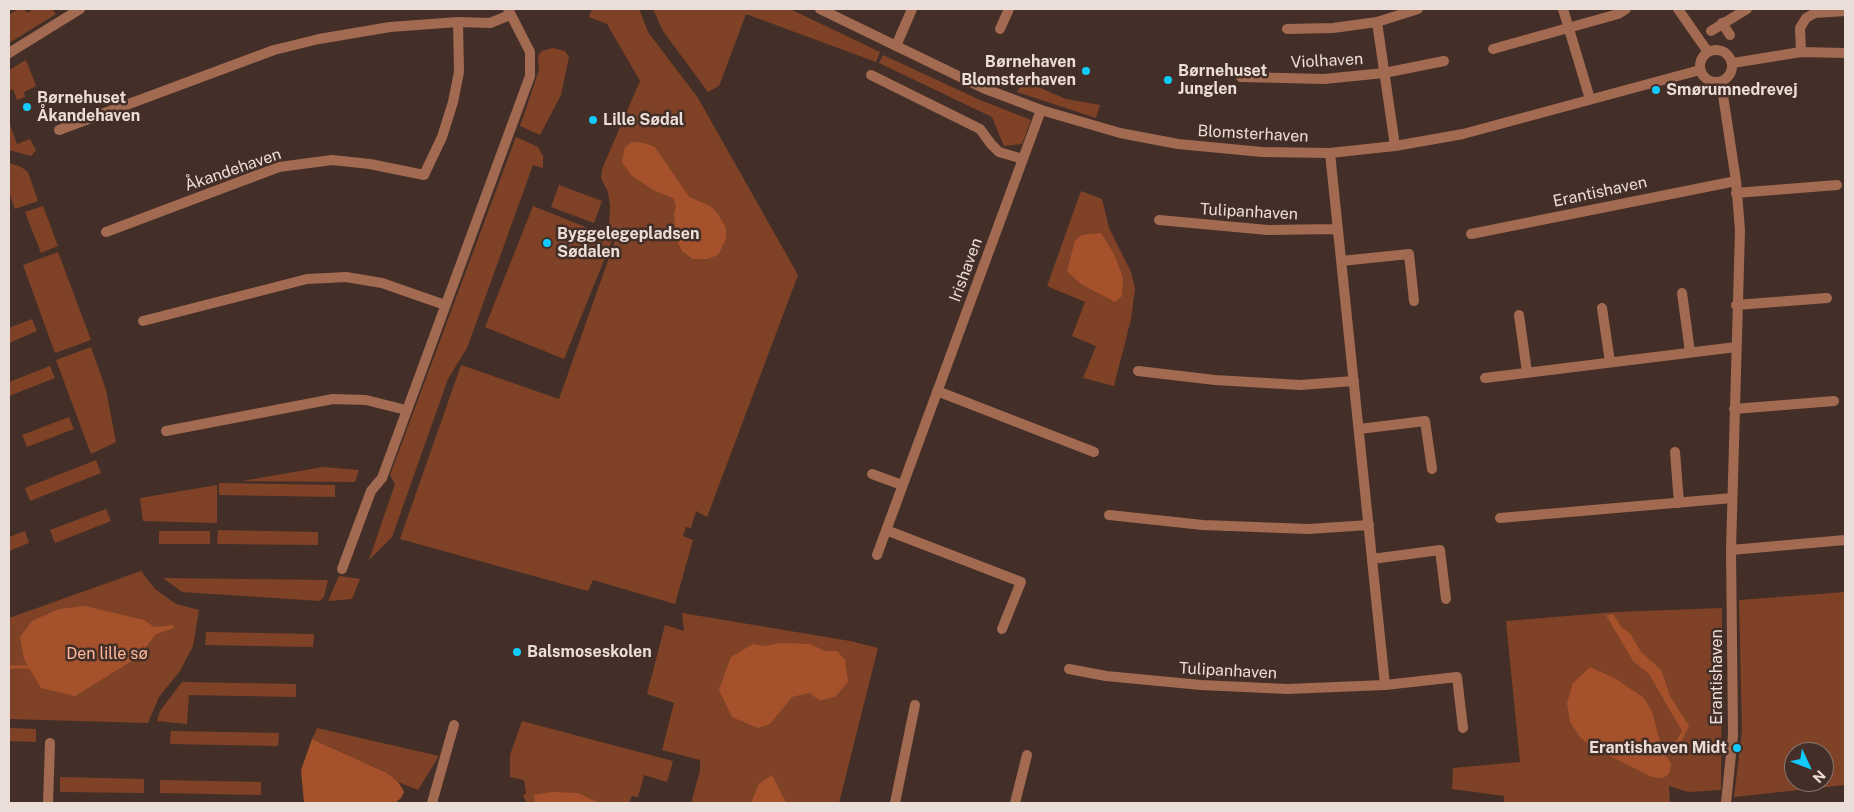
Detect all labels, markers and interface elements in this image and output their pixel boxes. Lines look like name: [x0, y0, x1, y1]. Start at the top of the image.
street label: Violhaven: [1290, 50, 1364, 72]
place label: Børnehaven Blomsterhaven: [961, 52, 1076, 90]
place label: Børnehuset Junglen: [1178, 61, 1267, 99]
marker: Børnehaven Blomsterhaven: [1080, 65, 1092, 77]
marker: Børnehuset Junglen: [1162, 74, 1174, 86]
place label: Smørumnedrevej: [1666, 80, 1798, 100]
marker: Smørumnedrevej: [1650, 84, 1662, 96]
place label: Børnehuset Åkandehaven: [37, 88, 140, 126]
marker: Børnehuset Åkandehaven: [21, 101, 33, 113]
place label: Lille Sødal: [603, 110, 684, 130]
marker: Lille Sødal: [587, 114, 599, 126]
street label: Blomsterhaven: [1197, 122, 1309, 146]
street label: Åkandehaven: [182, 145, 284, 195]
street label: Erantishaven: [1551, 173, 1649, 211]
street label: Tulipanhaven: [1199, 200, 1299, 224]
place label: Byggelegepladsen Sødalen: [557, 224, 699, 262]
street label: Irishaven: [946, 235, 986, 305]
marker: Byggelegepladsen Sødalen: [541, 237, 553, 249]
street label: Erantishaven: [1707, 629, 1727, 725]
place label: Balsmoseskolen: [527, 642, 652, 662]
park label: Den lille sø: [66, 644, 148, 664]
marker: Balsmoseskolen: [511, 646, 523, 658]
street label: Tulipanhaven: [1178, 659, 1278, 683]
place label: Erantishaven Midt: [1589, 738, 1727, 758]
marker: Erantishaven Midt: [1731, 742, 1743, 754]
north arrow: [1784, 742, 1834, 792]
text: N: [1810, 767, 1829, 786]

